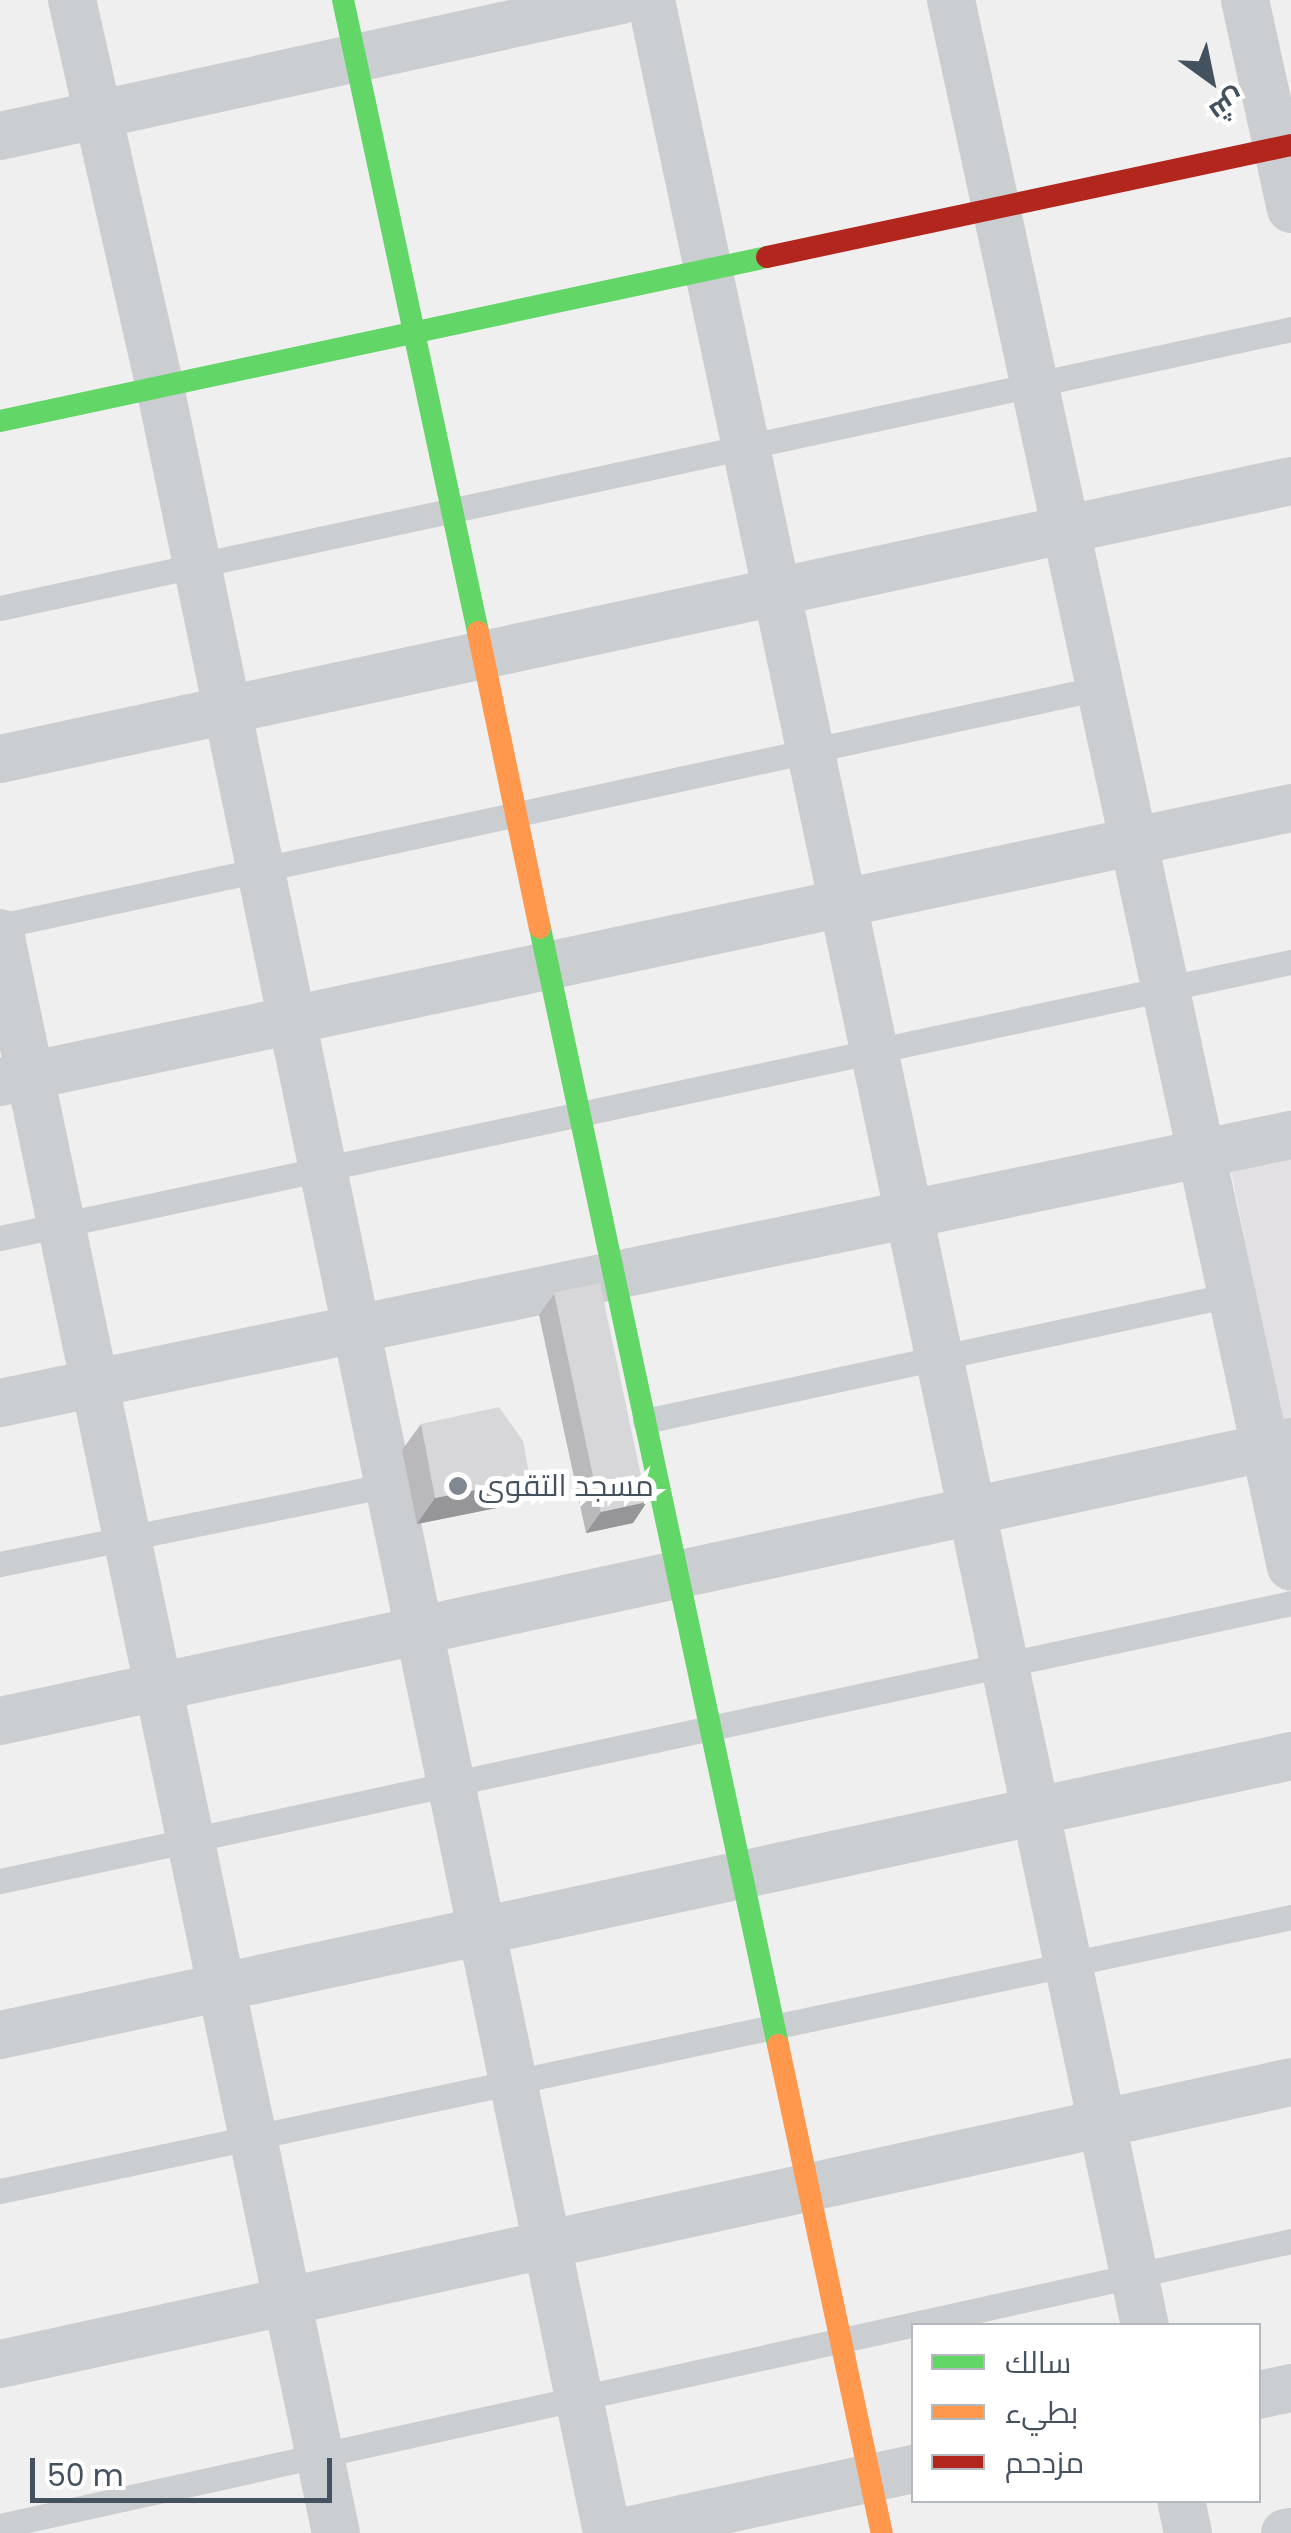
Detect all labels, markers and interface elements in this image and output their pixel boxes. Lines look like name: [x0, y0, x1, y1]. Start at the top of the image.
north arrow: [1161, 30, 1261, 130]
text: ش: [1202, 79, 1253, 132]
place label: مسجد التقوى: [478, 1468, 654, 1504]
marker: مسجد التقوى: [447, 1475, 469, 1497]
legend: [911, 2323, 1261, 2503]
text: سالك: [1005, 2341, 1071, 2384]
text: بطيء: [1005, 2391, 1078, 2434]
scale bar: [35, 2438, 338, 2500]
text: مزدحم: [1005, 2441, 1084, 2484]
text: 50 m: [47, 2454, 124, 2497]

